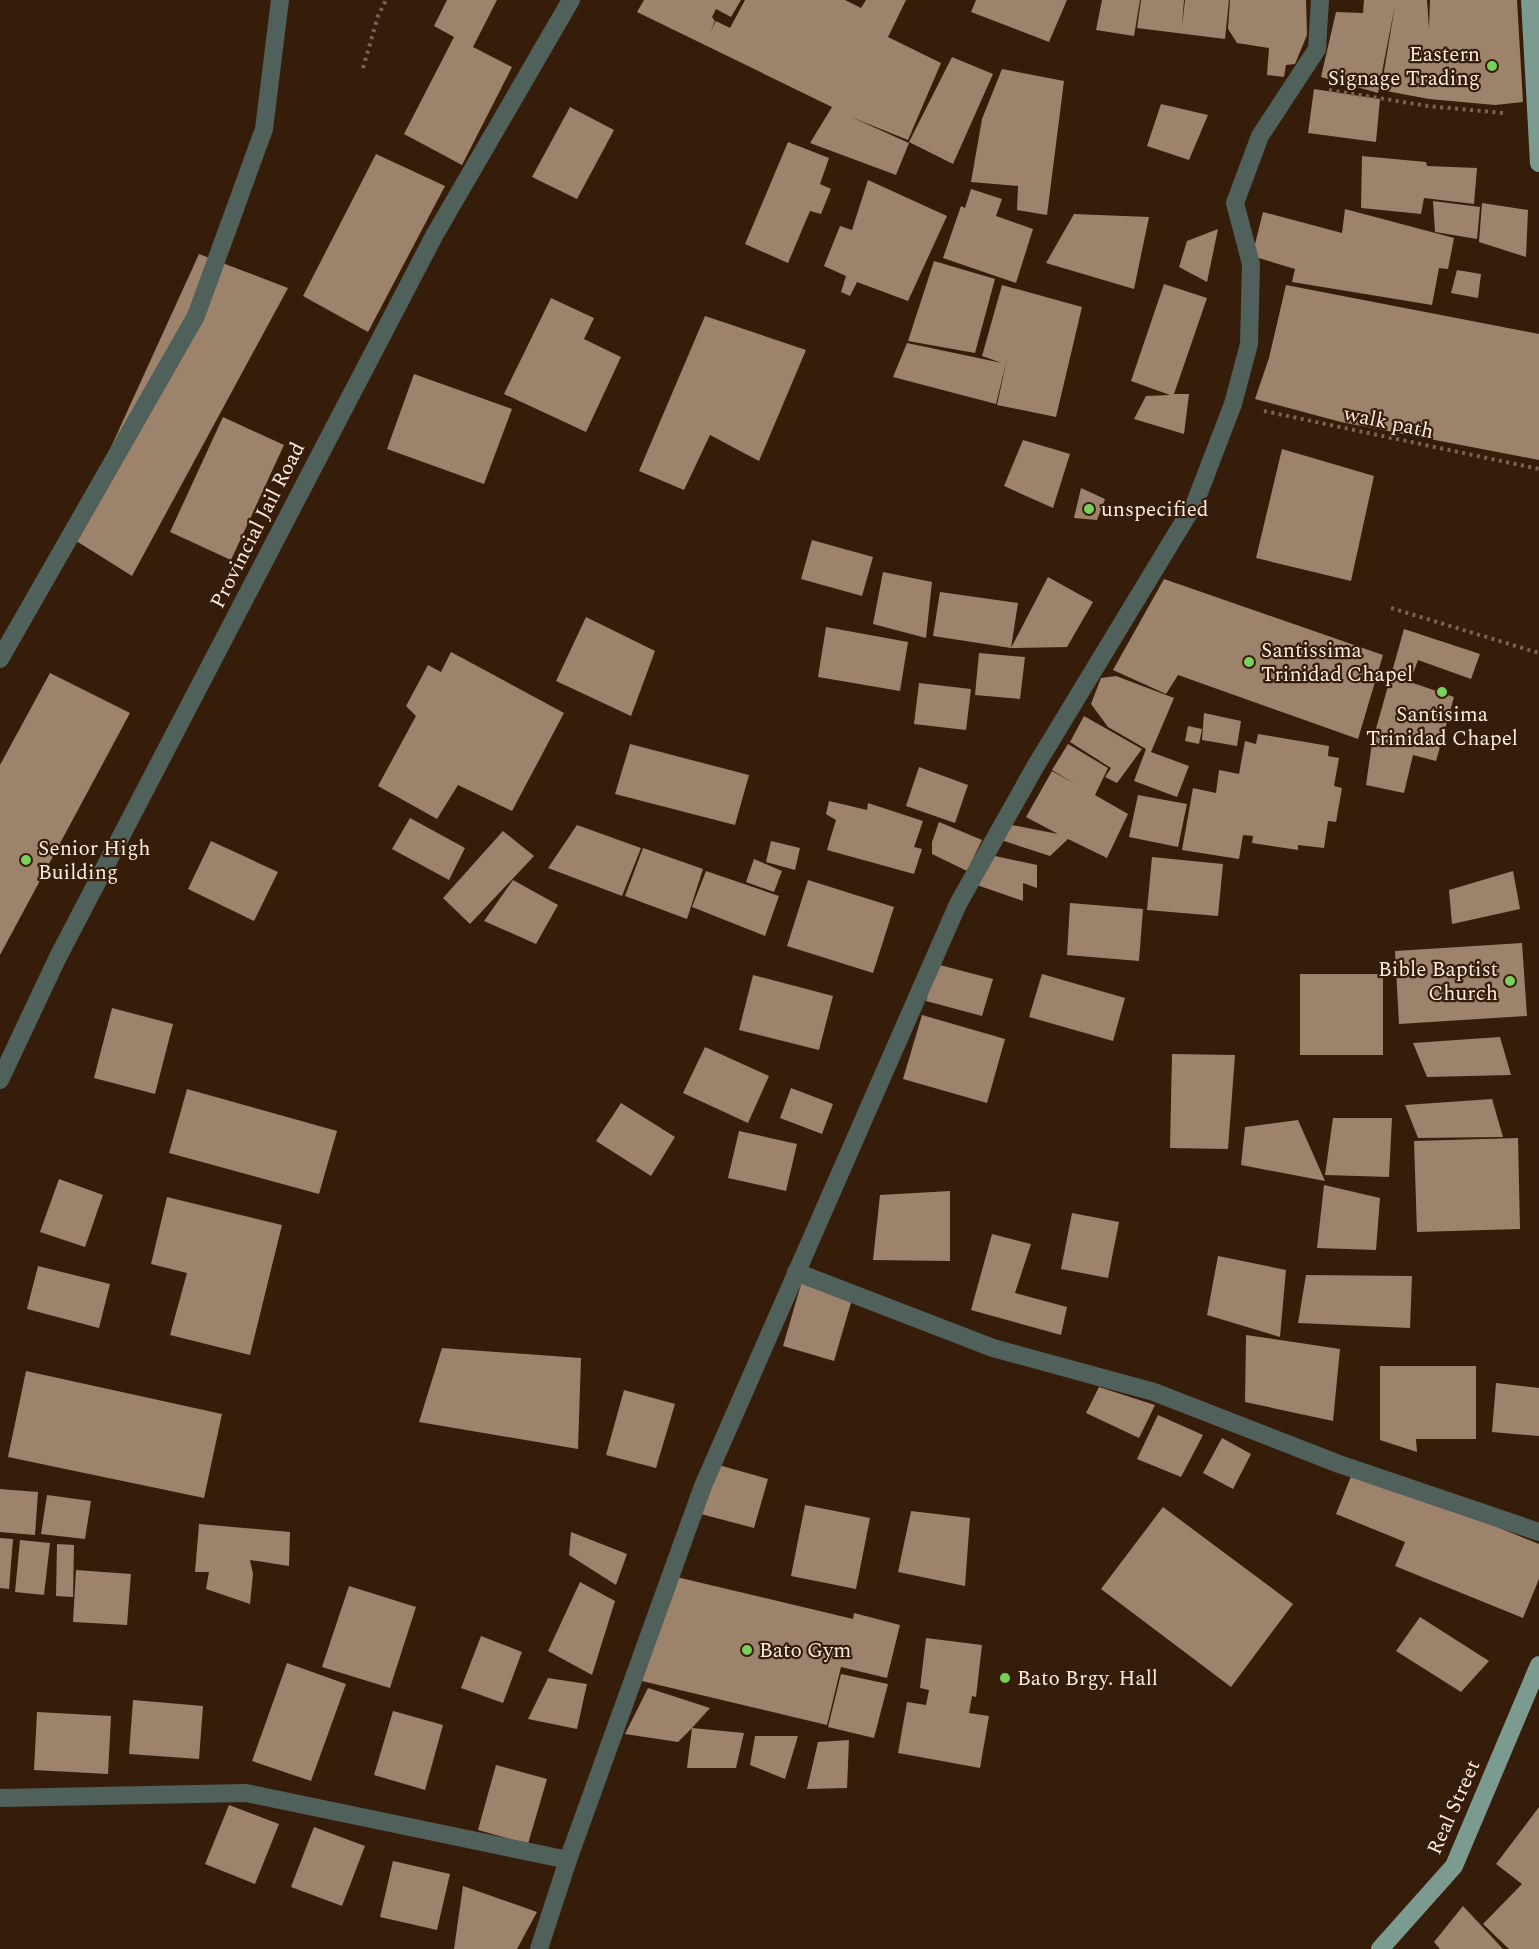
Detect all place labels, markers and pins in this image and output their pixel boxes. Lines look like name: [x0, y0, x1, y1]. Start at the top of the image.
place label: Eastern Signage Trading: [1328, 39, 1480, 95]
marker: Eastern Signage Trading: [1485, 59, 1499, 73]
place label: unspecified: [1101, 494, 1209, 526]
marker: unspecified: [1082, 502, 1096, 516]
place label: Santissima Trinidad Chapel: [1261, 635, 1413, 691]
marker: Santissima Trinidad Chapel: [1242, 655, 1256, 669]
marker: Santisima Trinidad Chapel: [1435, 685, 1449, 699]
place label: Santisima Trinidad Chapel: [1366, 699, 1518, 755]
place label: Senior High Building: [38, 833, 150, 889]
marker: Senior High Building: [19, 853, 33, 867]
place label: Bible Baptist Church: [1378, 954, 1498, 1010]
marker: Bible Baptist Church: [1503, 974, 1517, 988]
place label: Bato Gym: [759, 1635, 851, 1667]
marker: Bato Gym: [740, 1643, 754, 1657]
place label: Bato Brgy. Hall: [1017, 1663, 1158, 1695]
marker: Bato Brgy. Hall: [998, 1671, 1012, 1685]

